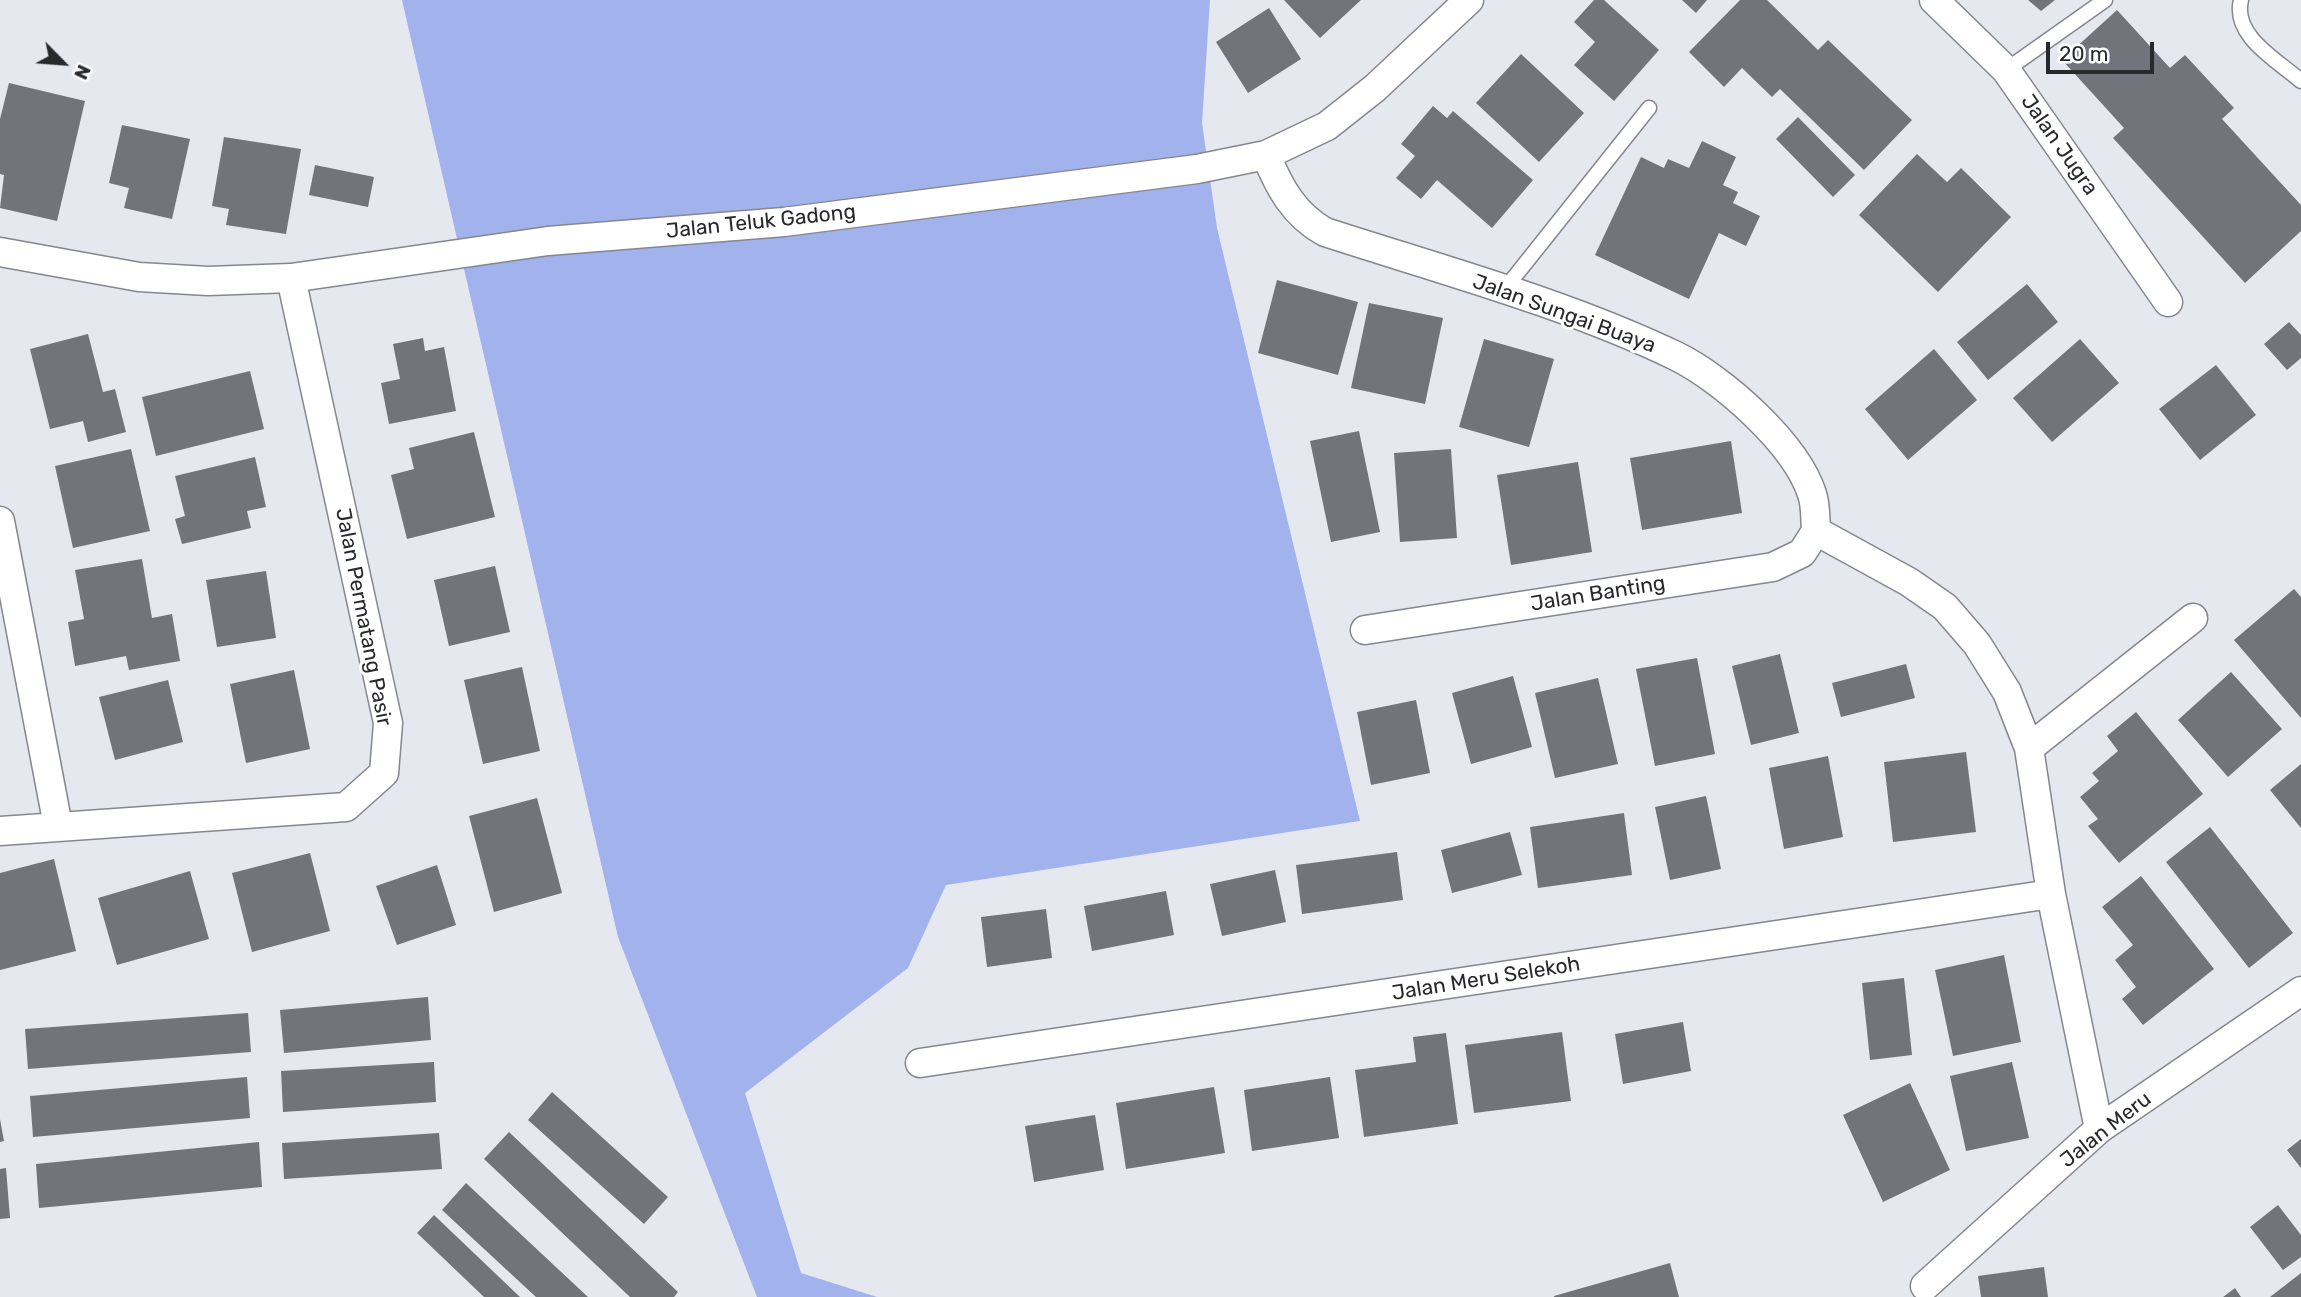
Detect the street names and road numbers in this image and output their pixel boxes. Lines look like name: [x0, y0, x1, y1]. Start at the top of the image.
street label: Jalan Jugra: [2015, 90, 2103, 200]
street label: Jalan Teluk Gadong: [665, 200, 857, 244]
street label: Jalan Sungai Buaya: [1469, 269, 1659, 359]
street label: Jalan Permatang Pasir: [330, 506, 396, 728]
street label: Jalan Banting: [1529, 571, 1667, 617]
street label: Jalan Meru Selekoh: [1390, 952, 1582, 1006]
street label: Jalan Meru: [2056, 1087, 2156, 1173]

